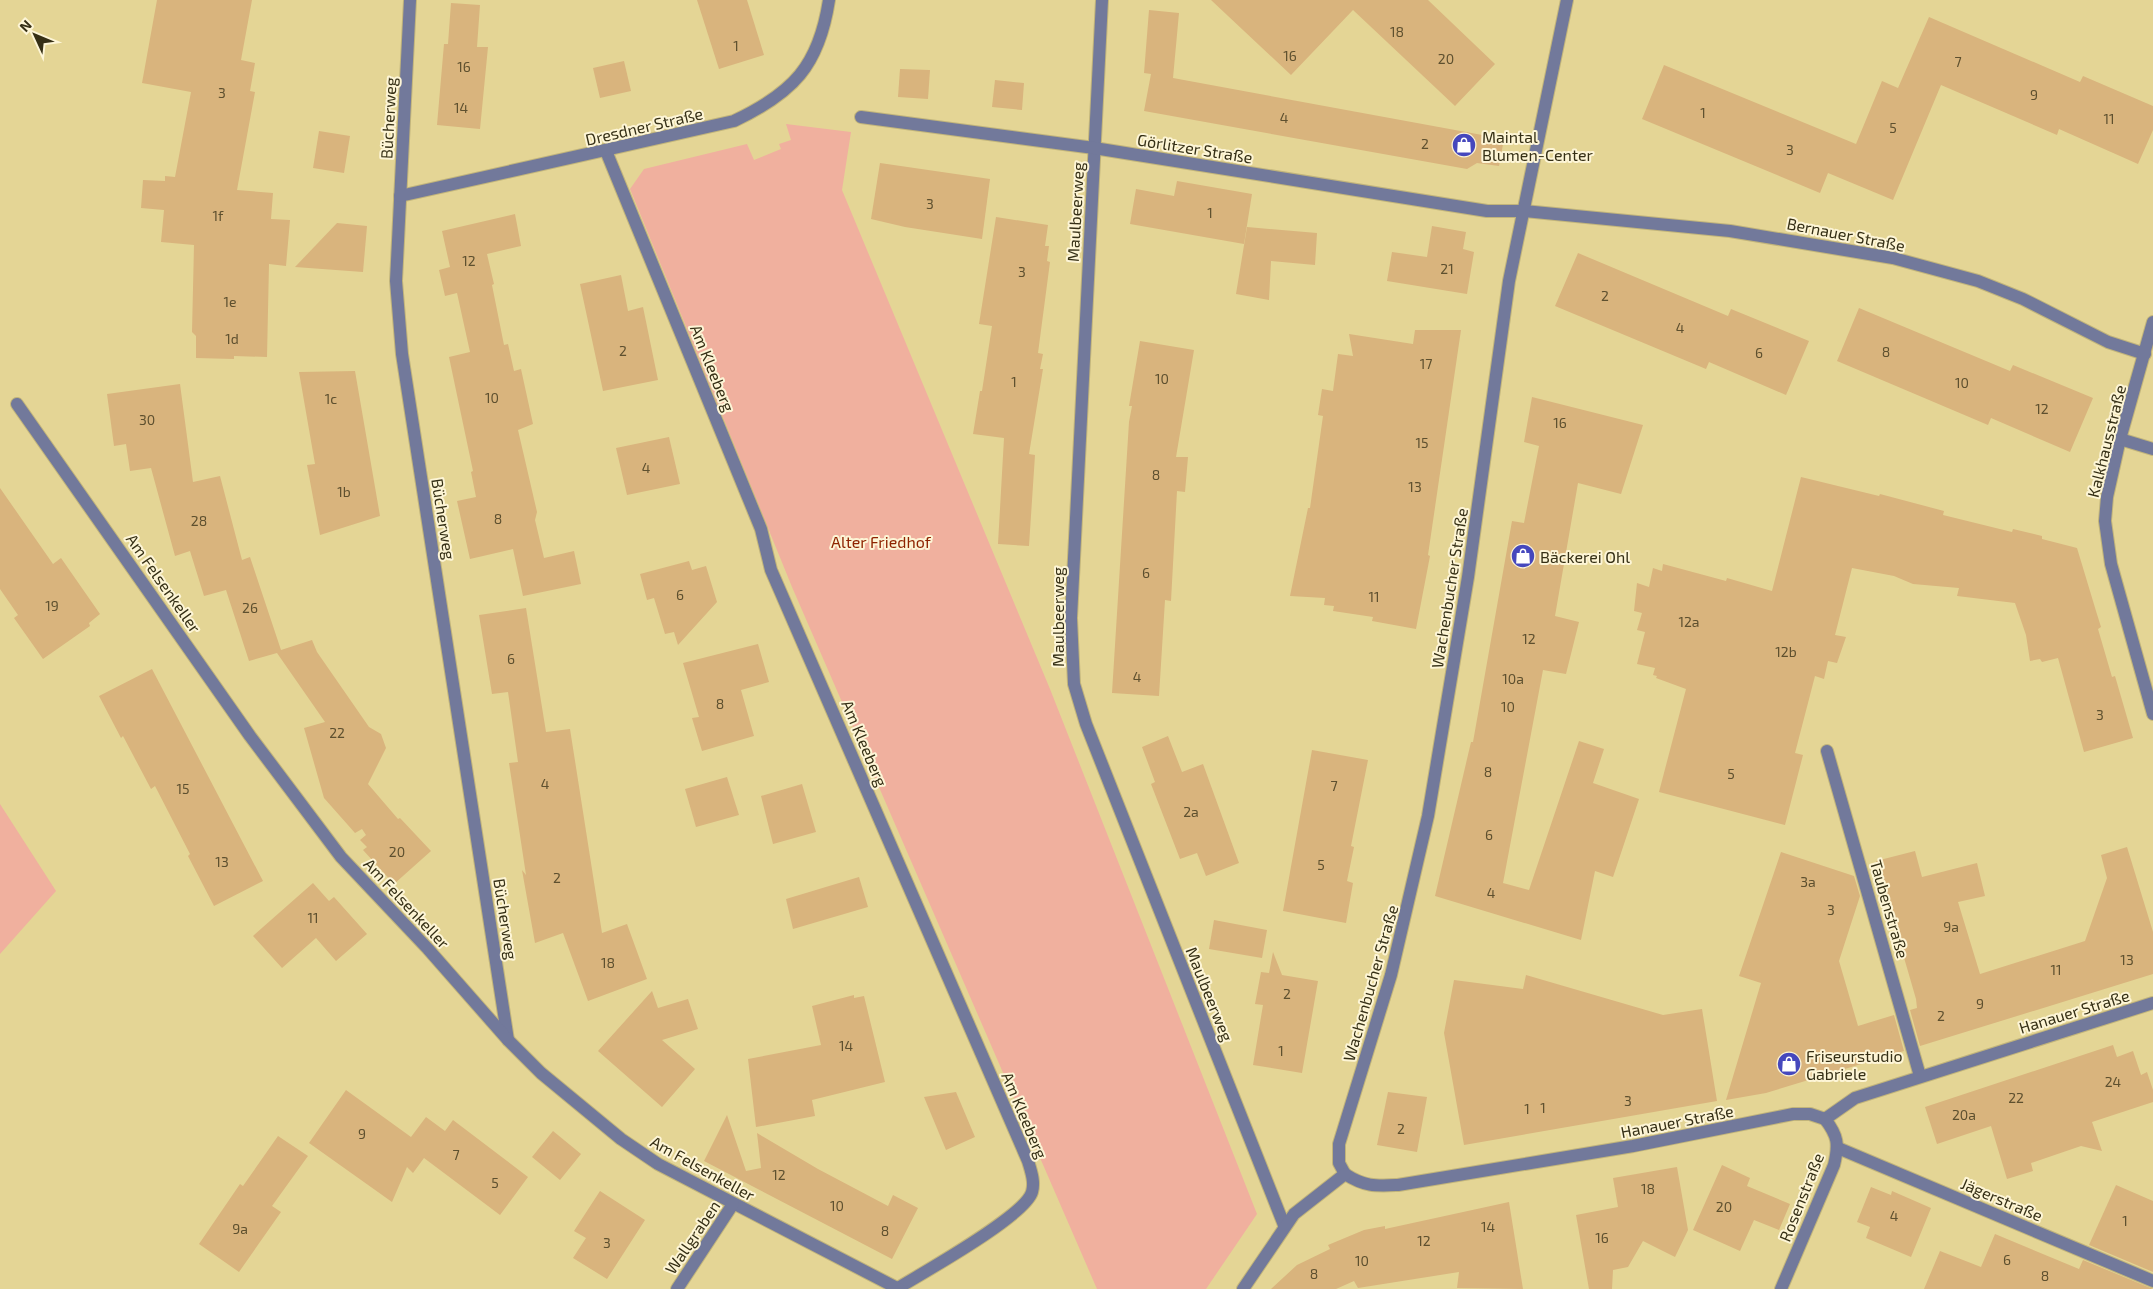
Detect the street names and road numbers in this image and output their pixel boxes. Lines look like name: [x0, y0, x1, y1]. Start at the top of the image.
street label: Bücherweg: [376, 77, 400, 159]
street label: Dresdner Straße: [583, 103, 705, 149]
street label: Görlitzer Straße: [1136, 130, 1254, 166]
street label: Maulbeerweg: [1063, 161, 1087, 262]
street label: Bernauer Straße: [1785, 213, 1907, 255]
street label: Am Kleeberg: [687, 322, 739, 414]
street label: Kalkhausstraße: [2083, 383, 2129, 499]
street label: Bücherweg: [428, 477, 460, 561]
street label: Wachenbucher Straße: [1427, 507, 1471, 669]
street label: Am Felsenkeller: [123, 530, 205, 637]
street label: Maulbeerweg: [1048, 567, 1067, 667]
street label: Am Kleeberg: [838, 697, 892, 789]
street label: Am Felsenkeller: [360, 854, 454, 952]
street label: Taubenstraße: [1867, 858, 1913, 960]
street label: Bücherweg: [490, 877, 522, 961]
street label: Wachenbucher Straße: [1339, 903, 1401, 1063]
street label: Maulbeerweg: [1182, 944, 1238, 1044]
street label: Hanauer Straße: [2016, 985, 2132, 1037]
street label: Am Kleeberg: [998, 1069, 1052, 1161]
street label: Hanauer Straße: [1619, 1101, 1735, 1141]
street label: Am Felsenkeller: [648, 1132, 759, 1205]
street label: Rosenstraße: [1775, 1150, 1827, 1244]
street label: Jägerstraße: [1958, 1173, 2046, 1225]
street label: Wallgraben: [661, 1197, 723, 1277]

